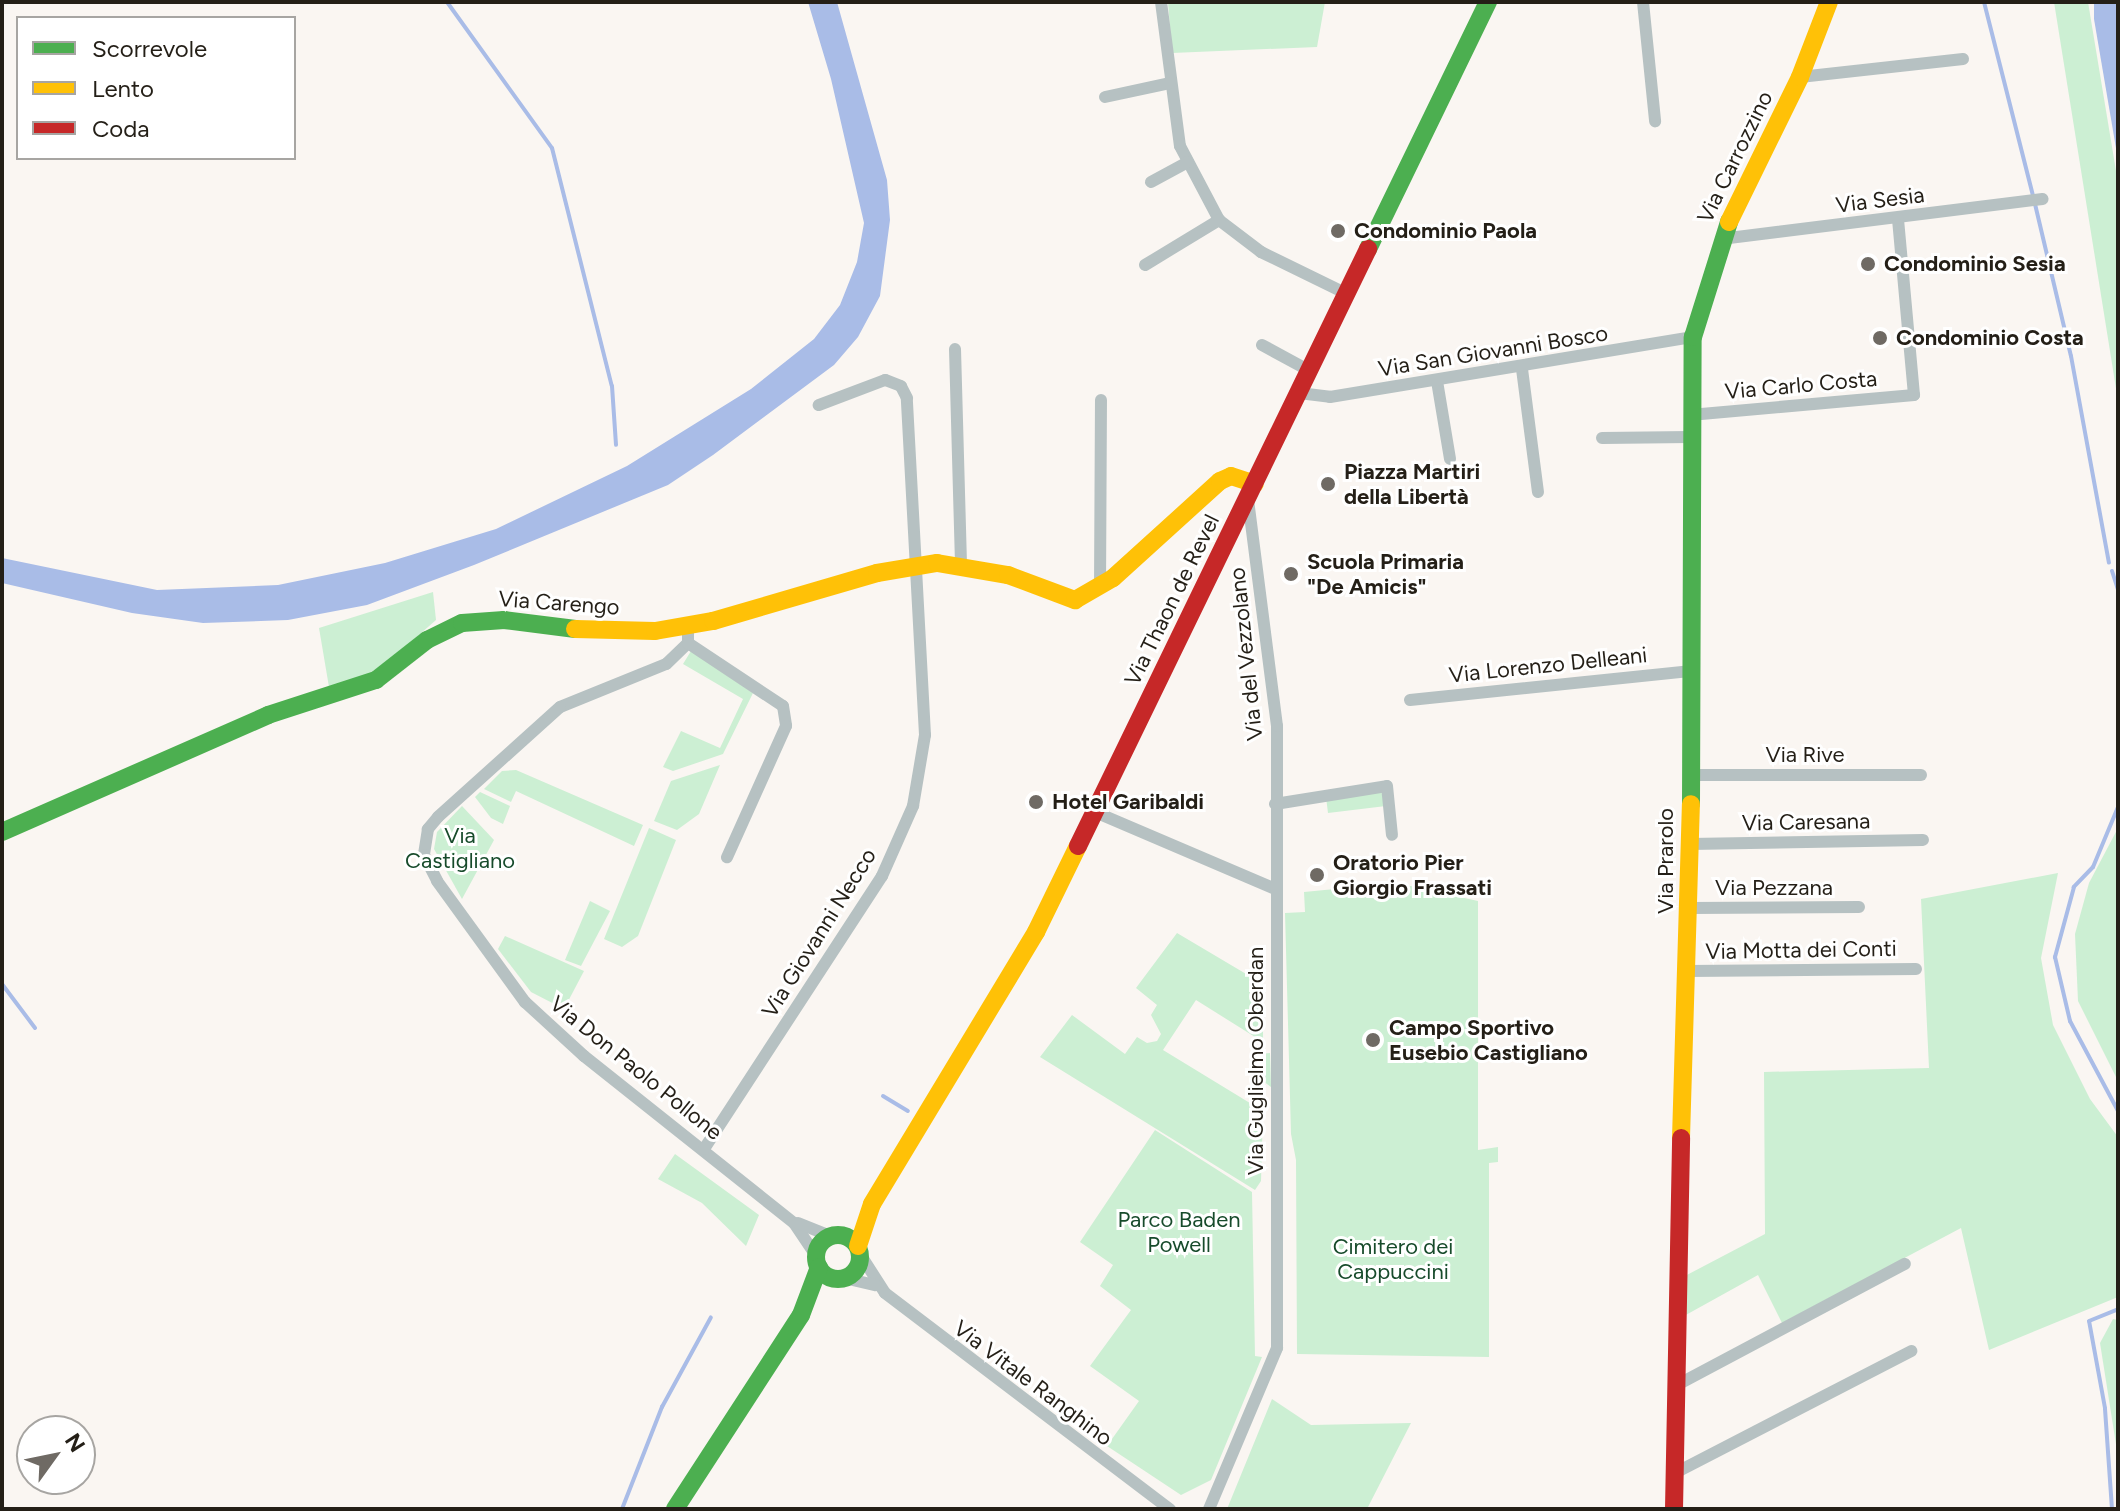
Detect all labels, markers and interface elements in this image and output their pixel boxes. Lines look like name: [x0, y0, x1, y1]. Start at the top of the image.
legend: [16, 16, 296, 160]
text: Scorrevole: [92, 34, 207, 63]
text: Lento: [92, 74, 154, 103]
street label: Via Carrozzino: [1692, 87, 1778, 227]
text: Coda: [92, 114, 150, 143]
street label: Via Sesia: [1834, 181, 1926, 219]
place label: Condominio Paola: [1354, 218, 1537, 244]
marker: Condominio Paola: [1329, 222, 1347, 240]
place label: Condominio Sesia: [1884, 251, 2066, 277]
marker: Condominio Sesia: [1859, 255, 1877, 273]
street label: Via San Giovanni Bosco: [1376, 320, 1610, 382]
place label: Condominio Costa: [1896, 325, 2084, 351]
marker: Condominio Costa: [1871, 329, 1889, 347]
street label: Via Carlo Costa: [1724, 365, 1878, 405]
place label: Piazza Martiri della Libertà: [1344, 458, 1480, 510]
marker: Piazza Martiri della Libertà: [1319, 475, 1337, 493]
street label: Via Thaon de Revel: [1119, 510, 1225, 690]
place label: Scuola Primaria "De Amicis": [1307, 548, 1464, 600]
marker: Scuola Primaria "De Amicis": [1282, 565, 1300, 583]
street label: Via del Vezzolano: [1224, 566, 1268, 742]
street label: Via Carengo: [497, 586, 621, 620]
street label: Via Lorenzo Delleani: [1447, 641, 1649, 689]
street label: Via Rive: [1765, 742, 1845, 768]
place label: Hotel Garibaldi: [1052, 789, 1204, 815]
marker: Hotel Garibaldi: [1027, 793, 1045, 811]
street label: Via Prarolo: [1653, 808, 1679, 914]
street label: Via Caresana: [1742, 808, 1870, 836]
park label: Via Castigliano: [405, 822, 515, 874]
street label: Via Giovanni Necco: [756, 844, 882, 1022]
place label: Oratorio Pier Giorgio Frassati: [1333, 849, 1492, 900]
marker: Oratorio Pier Giorgio Frassati: [1308, 866, 1326, 884]
street label: Via Pezzana: [1715, 875, 1833, 901]
street label: Via Motta dei Conti: [1705, 935, 1897, 965]
street label: Via Guglielmo Oberdan: [1243, 947, 1269, 1175]
street label: Via Don Paolo Pollone: [544, 990, 728, 1146]
place label: Campo Sportivo Eusebio Castigliano: [1389, 1014, 1588, 1066]
marker: Campo Sportivo Eusebio Castigliano: [1364, 1031, 1382, 1049]
park label: Parco Baden Powell: [1117, 1206, 1241, 1258]
park label: Cimitero dei Cappuccini: [1333, 1233, 1453, 1284]
street label: Via Vitale Ranghino: [948, 1315, 1118, 1451]
north arrow: [16, 1415, 96, 1495]
text: N: [59, 1428, 91, 1457]

